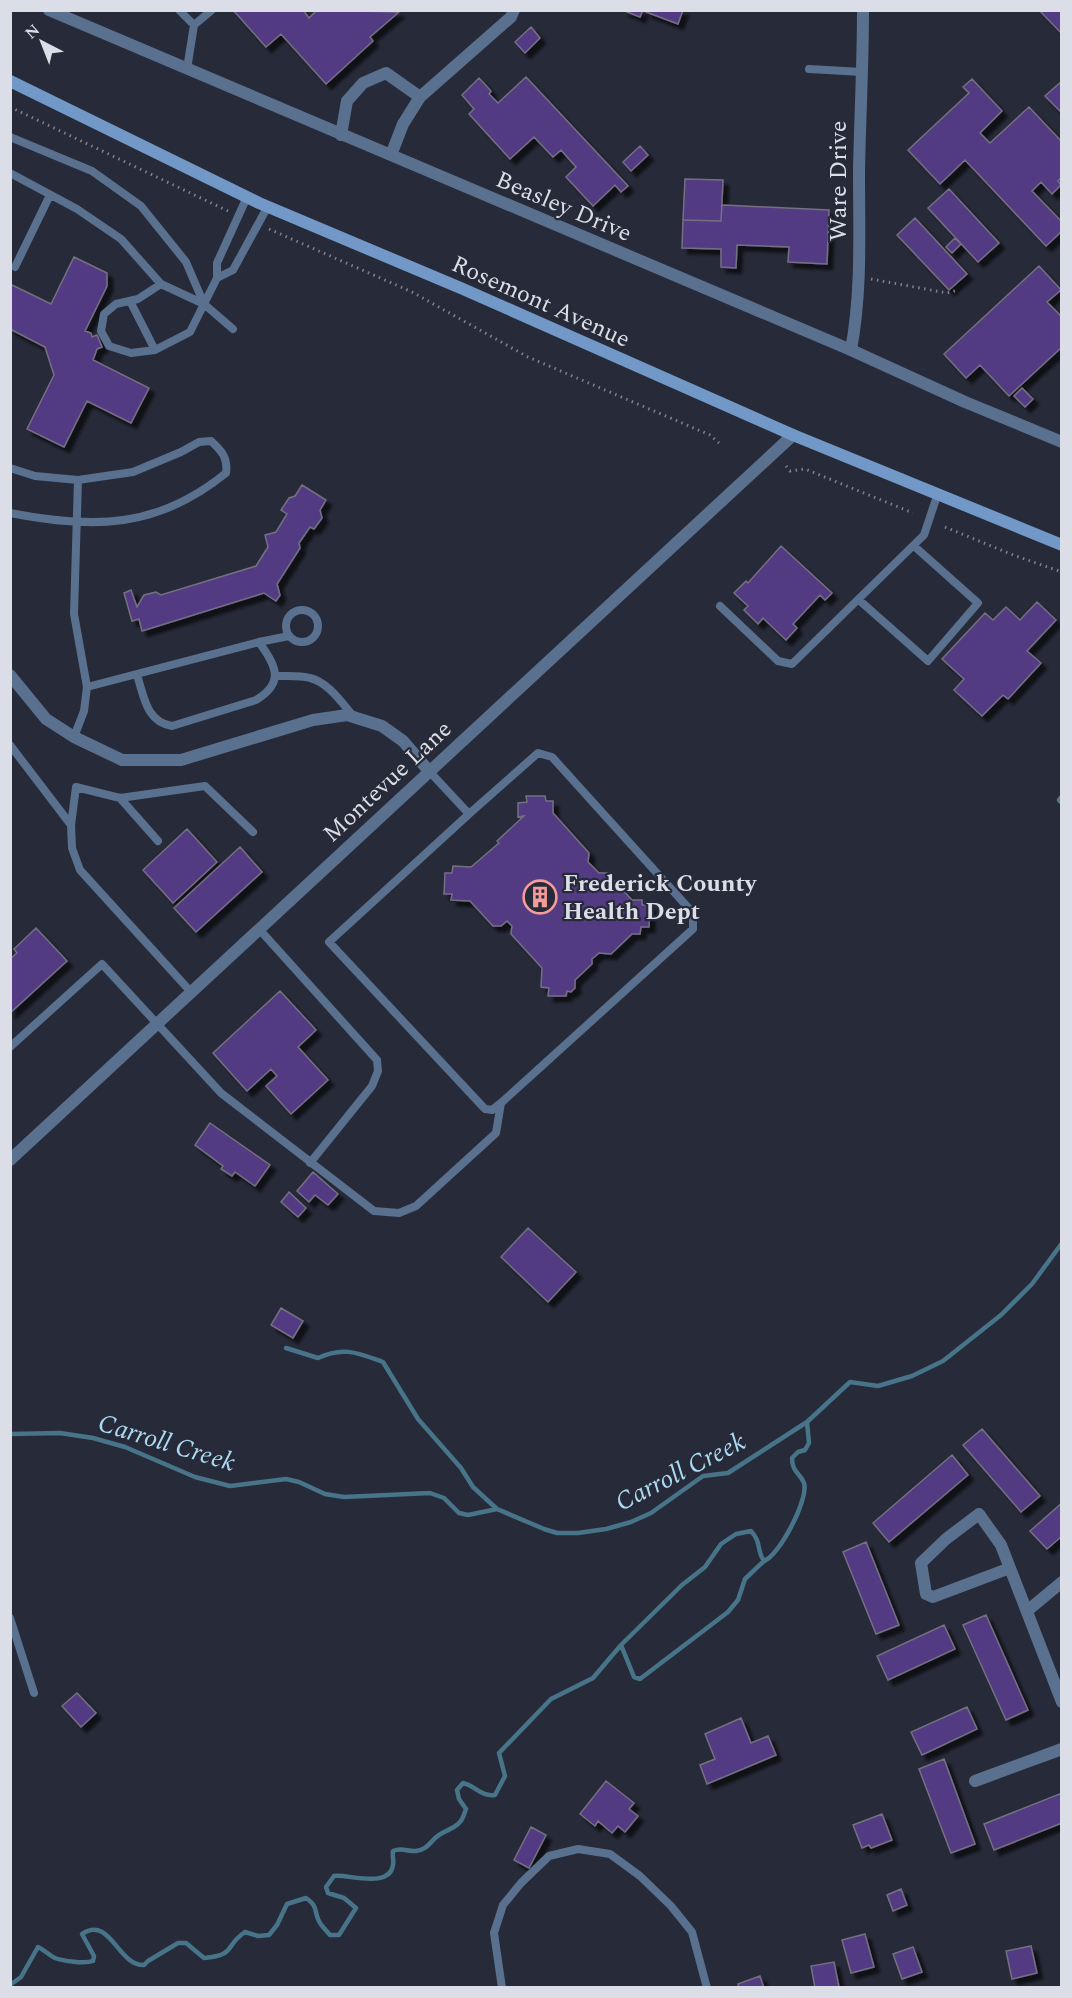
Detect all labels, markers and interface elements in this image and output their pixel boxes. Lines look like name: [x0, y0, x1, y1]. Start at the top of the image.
north arrow: [12, 12, 72, 72]
text: N: [20, 18, 46, 45]
street label: Ware Drive: [821, 121, 857, 241]
street label: Beasley Drive: [490, 162, 637, 252]
street label: Rosemont Avenue: [446, 246, 636, 357]
street label: Montevue Lane: [315, 712, 460, 851]
place label: Frederick County Health Dept: [563, 866, 758, 930]
building icon: Frederick County Health Dept: [522, 879, 558, 915]
water label: Carroll Creek: [93, 1403, 240, 1483]
water label: Carroll Creek: [608, 1422, 753, 1522]

